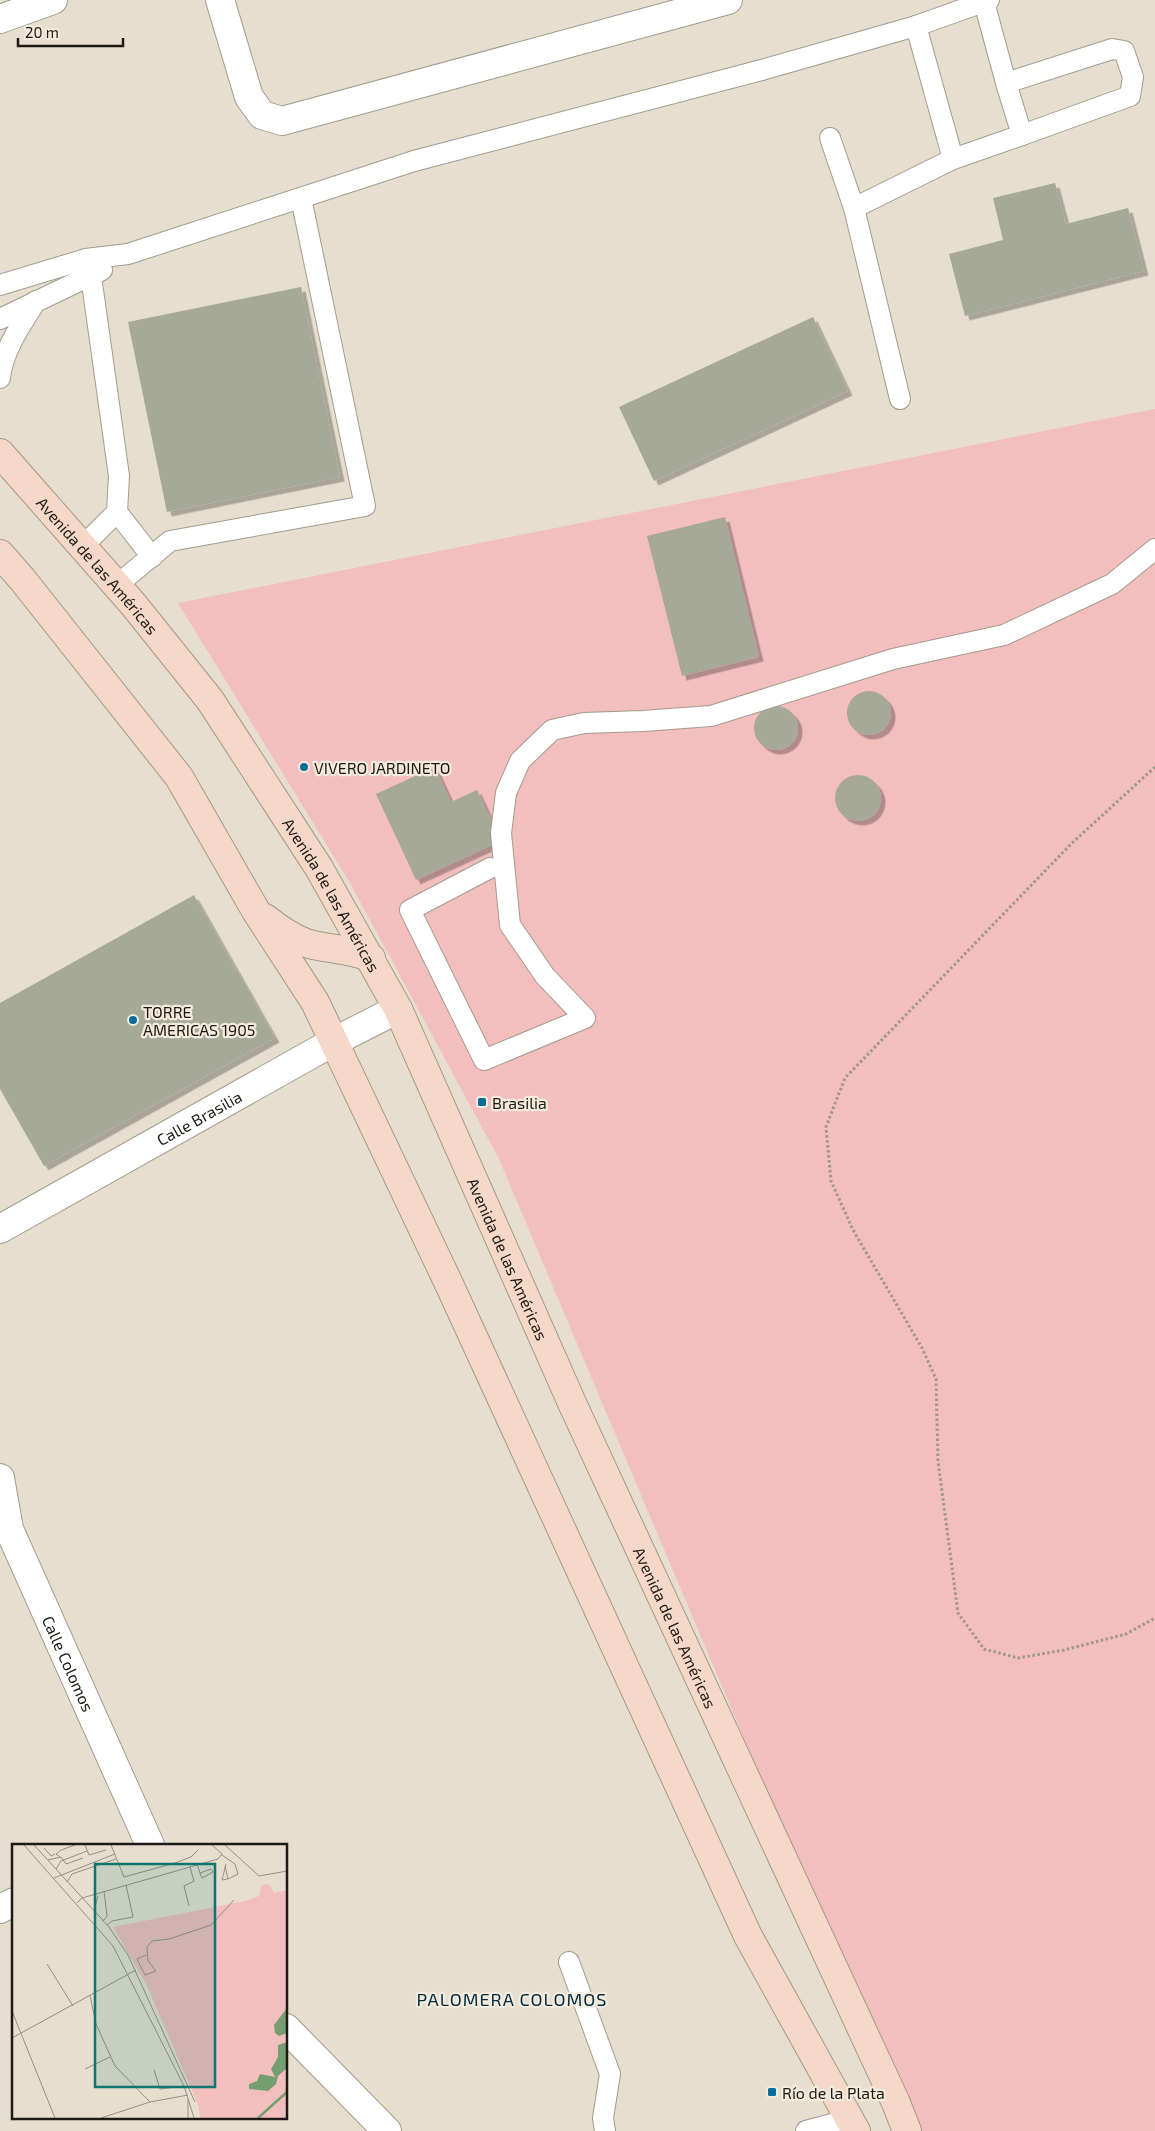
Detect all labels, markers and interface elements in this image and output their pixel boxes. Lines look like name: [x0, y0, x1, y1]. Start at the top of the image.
scale bar: [18, 15, 122, 47]
text: 20 m: [25, 23, 59, 41]
street label: Avenida de las Américas: [33, 493, 163, 638]
place label: VIVERO JARDINETO: [314, 758, 451, 777]
marker: VIVERO JARDINETO: [298, 761, 310, 773]
street label: Avenida de las Américas: [279, 814, 385, 975]
place label: TORRE AMERICAS 1905: [143, 1002, 255, 1039]
marker: TORRE AMERICAS 1905: [127, 1014, 139, 1026]
street label: Calle Brasilia: [153, 1086, 245, 1149]
place label: Brasilia: [492, 1093, 547, 1112]
marker: Brasilia: [476, 1096, 488, 1108]
street label: Avenida de las Américas: [464, 1175, 552, 1343]
street label: Avenida de las Américas: [630, 1544, 721, 1711]
street label: Calle Colomos: [39, 1613, 99, 1714]
inset map: [12, 1844, 288, 2118]
district label: PALOMERA COLOMOS: [417, 1988, 607, 2010]
place label: Río de la Plata: [782, 2083, 885, 2102]
marker: Río de la Plata: [766, 2086, 778, 2098]

